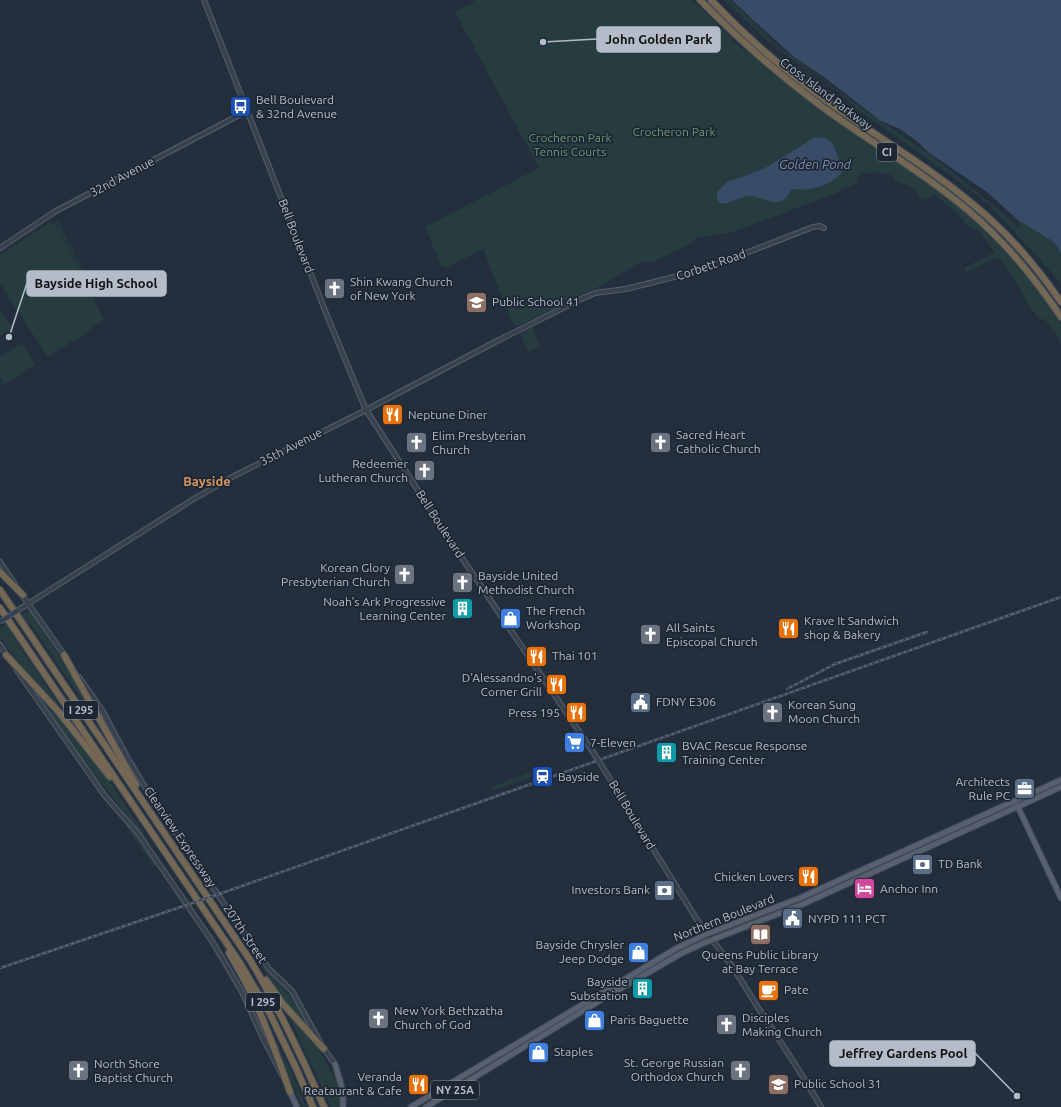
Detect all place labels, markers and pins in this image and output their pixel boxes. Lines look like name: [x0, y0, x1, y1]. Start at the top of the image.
callout: John Golden Park: [597, 27, 720, 52]
place label: Bell Boulevard & 32nd Avenue: [256, 93, 337, 120]
bus stop icon: Bell Boulevard & 32nd Avenue: [228, 94, 254, 120]
callout: Bayside High School: [27, 271, 166, 296]
place label: Shin Kwang Church of New York: [350, 275, 453, 302]
church icon: Shin Kwang Church of New York: [322, 276, 348, 302]
school or university icon: Public School 41: [463, 289, 489, 315]
place label: Public School 41: [492, 295, 580, 308]
restaurant icon: Neptune Diner: [380, 402, 406, 428]
place label: Neptune Diner: [408, 408, 488, 421]
place label: Sacred Heart Catholic Church: [676, 428, 761, 455]
place label: Elim Presbyterian Church: [432, 429, 526, 456]
church icon: Sacred Heart Catholic Church: [648, 429, 674, 455]
church icon: Elim Presbyterian Church: [403, 430, 429, 456]
place label: Redeemer Lutheran Church: [319, 457, 408, 484]
church icon: Redeemer Lutheran Church: [411, 458, 437, 484]
place label: Korean Glory Presbyterian Church: [281, 561, 390, 588]
church icon: Korean Glory Presbyterian Church: [392, 562, 418, 588]
place label: Bayside United Methodist Church: [478, 569, 574, 596]
church icon: Bayside United Methodist Church: [449, 570, 475, 596]
place label: Noah's Ark Progressive Learning Center: [323, 595, 446, 622]
building icon: Noah's Ark Progressive Learning Center: [449, 596, 475, 622]
place label: The French Workshop: [526, 604, 585, 631]
shop icon: The French Workshop: [498, 605, 524, 631]
place label: Krave It Sandwich shop & Bakery: [804, 614, 899, 641]
restaurant icon: Krave It Sandwich shop & Bakery: [775, 615, 801, 641]
place label: All Saints Episcopal Church: [666, 621, 758, 648]
church icon: All Saints Episcopal Church: [638, 622, 664, 648]
restaurant icon: Thai 101: [523, 643, 549, 669]
place label: Thai 101: [552, 649, 598, 662]
place label: D'Alessandno's Corner Grill: [462, 671, 542, 698]
restaurant icon: D'Alessandno's Corner Grill: [544, 672, 570, 698]
public building icon: FDNY E306: [627, 689, 653, 715]
place label: FDNY E306: [656, 695, 716, 708]
place label: Korean Sung Moon Church: [788, 698, 860, 725]
church icon: Korean Sung Moon Church: [760, 699, 786, 725]
restaurant icon: Press 195: [563, 700, 589, 726]
place label: Press 195: [508, 706, 560, 719]
supermarket icon: 7-Eleven: [562, 730, 588, 756]
place label: 7-Eleven: [590, 736, 636, 749]
place label: BVAC Rescue Response Training Center: [682, 739, 807, 766]
building icon: BVAC Rescue Response Training Center: [653, 740, 679, 766]
station icon: Bayside: [529, 764, 555, 790]
place label: Bayside: [558, 770, 599, 783]
place label: Architects Rule PC: [955, 775, 1011, 802]
office icon: Architects Rule PC: [1012, 776, 1038, 802]
bank icon: TD Bank: [909, 851, 935, 877]
place label: TD Bank: [938, 857, 983, 870]
restaurant icon: Chicken Lovers: [796, 864, 822, 890]
place label: Chicken Lovers: [714, 870, 794, 883]
hotel icon: Anchor Inn: [852, 876, 878, 902]
bank icon: Investors Bank: [652, 877, 678, 903]
place label: Anchor Inn: [880, 882, 938, 895]
place label: Investors Bank: [572, 883, 650, 896]
public building icon: NYPD 111 PCT: [779, 906, 805, 932]
place label: NYPD 111 PCT: [808, 912, 887, 925]
library icon: Queens Public Library at Bay Terrace: [747, 921, 773, 947]
place label: Bayside Chrysler Jeep Dodge: [536, 938, 624, 965]
shop icon: Bayside Chrysler Jeep Dodge: [626, 939, 652, 965]
place label: Queens Public Library at Bay Terrace: [701, 948, 819, 975]
place label: Bayside Substation: [570, 975, 628, 1002]
building icon: Bayside Substation: [630, 976, 656, 1002]
cafe icon: Pate: [755, 977, 781, 1003]
place label: Pate: [784, 983, 809, 996]
place label: New York Bethzatha Church of God: [394, 1004, 503, 1031]
church icon: New York Bethzatha Church of God: [365, 1005, 391, 1031]
shop icon: Paris Baguette: [581, 1007, 607, 1033]
place label: Disciples Making Church: [742, 1011, 822, 1038]
church icon: Disciples Making Church: [714, 1012, 740, 1038]
place label: Paris Baguette: [610, 1013, 689, 1026]
shop icon: Staples: [525, 1039, 551, 1065]
callout: Jeffrey Gardens Pool: [830, 1041, 975, 1066]
place label: Staples: [554, 1045, 593, 1058]
place label: St. George Russian Orthodox Church: [624, 1056, 724, 1083]
place label: North Shore Baptist Church: [94, 1057, 173, 1084]
church icon: St. George Russian Orthodox Church: [727, 1057, 753, 1083]
church icon: North Shore Baptist Church: [65, 1058, 91, 1084]
place label: Veranda Reataurant & Cafe: [304, 1070, 402, 1097]
restaurant icon: Veranda Reataurant & Cafe: [405, 1071, 431, 1097]
school or university icon: Public School 31: [766, 1071, 792, 1097]
place label: Public School 31: [794, 1077, 882, 1090]

